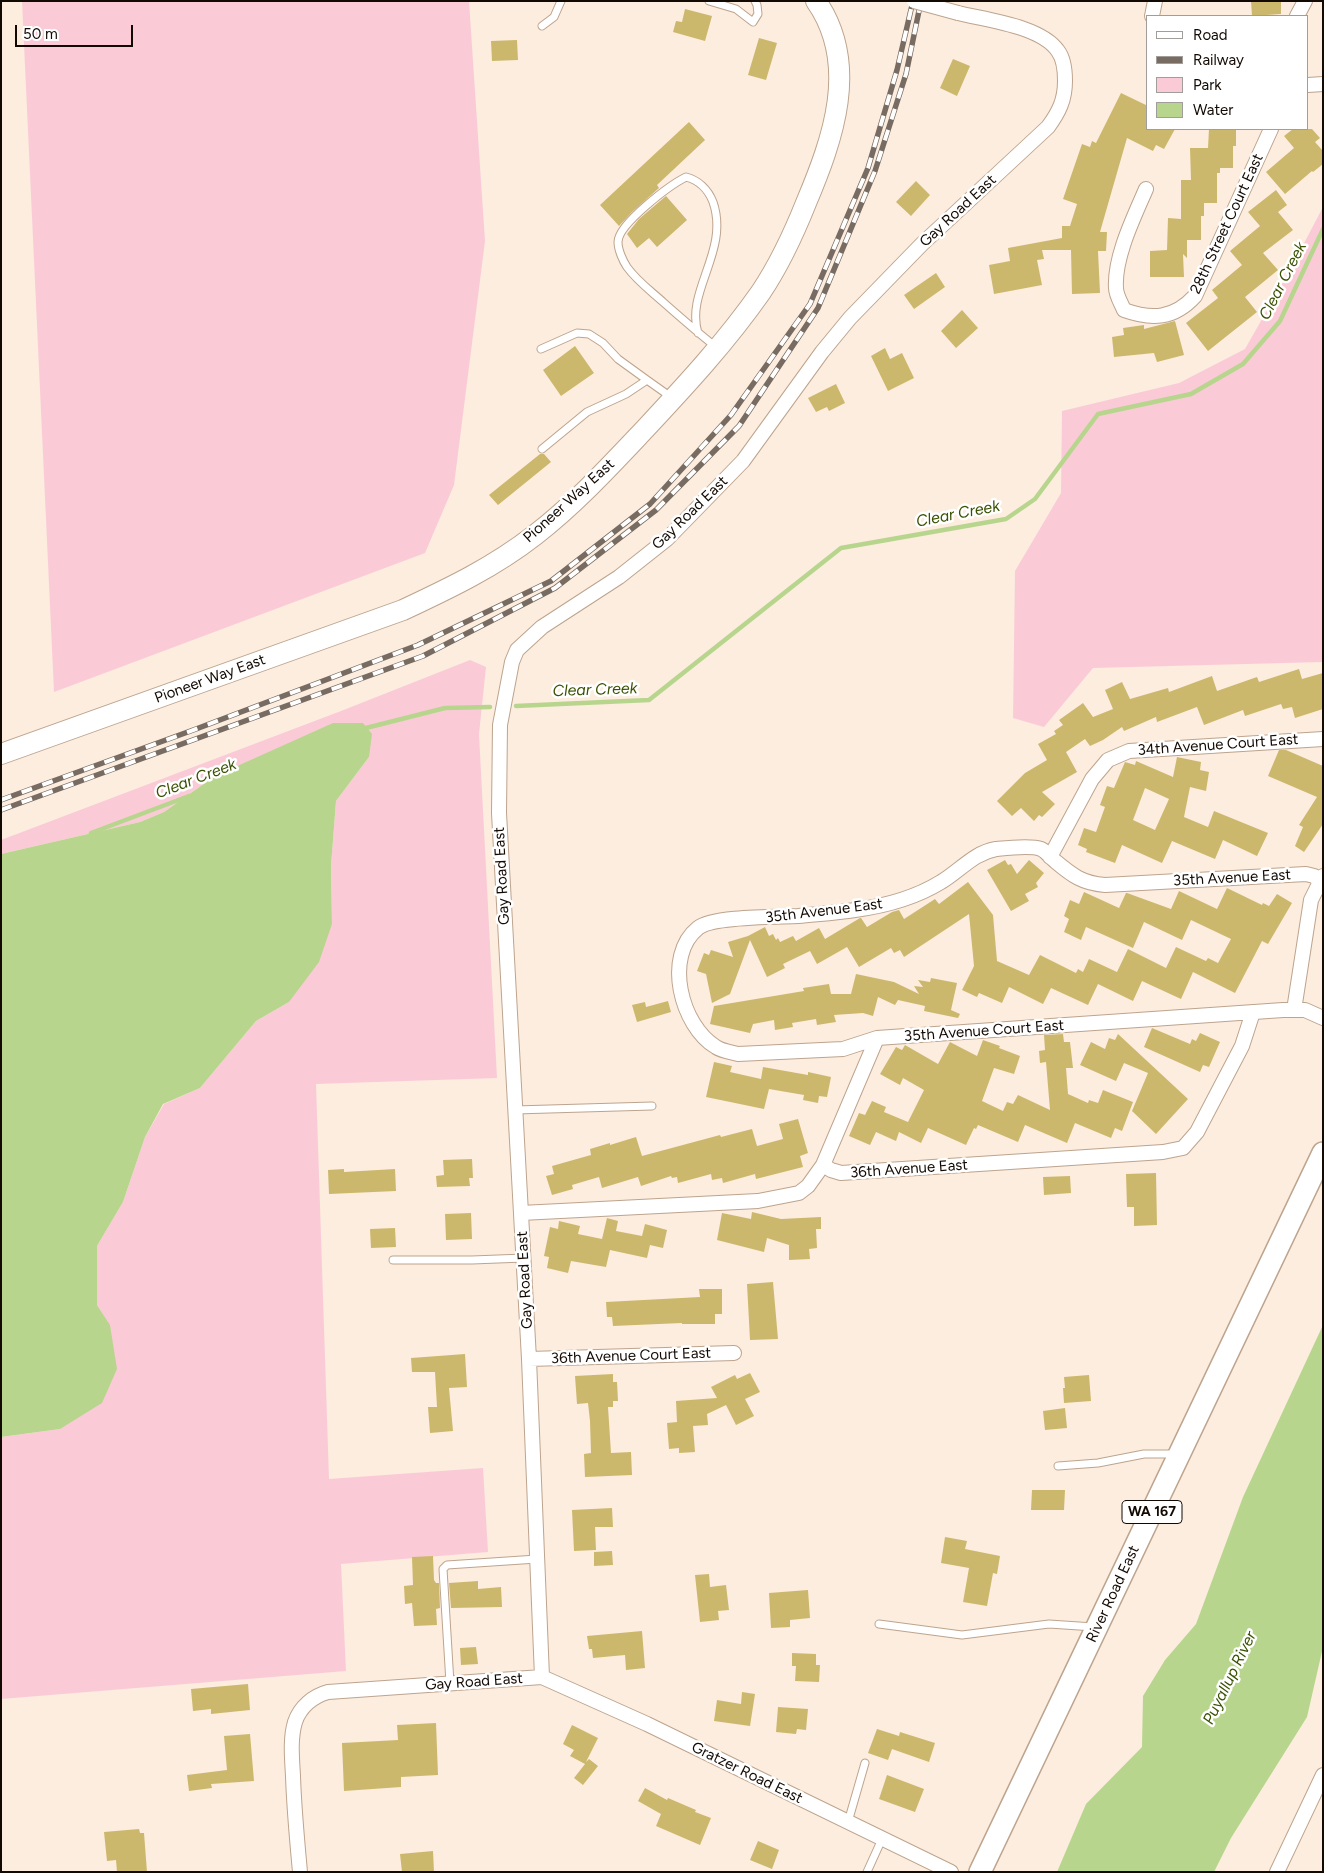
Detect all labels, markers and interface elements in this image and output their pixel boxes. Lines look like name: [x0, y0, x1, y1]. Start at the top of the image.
scale bar: [18, 15, 135, 47]
legend: [1146, 15, 1309, 130]
text: 50 m: [23, 25, 58, 43]
text: Road: [1193, 26, 1228, 44]
text: Railway: [1193, 51, 1244, 69]
text: Park: [1193, 76, 1222, 94]
text: Water: [1193, 101, 1233, 119]
street label: 28th Street Court East: [1187, 151, 1267, 297]
street label: Gay Road East: [916, 171, 1000, 251]
water label: Clear Creek: [1255, 239, 1311, 323]
street label: Pioneer Way East: [520, 455, 618, 547]
street label: Gay Road East: [649, 473, 731, 553]
water label: Clear Creek: [915, 496, 1001, 532]
street label: Pioneer Way East: [152, 651, 268, 707]
water label: Clear Creek: [552, 679, 638, 701]
street label: 34th Avenue Court East: [1137, 730, 1299, 760]
water label: Clear Creek: [153, 755, 239, 803]
street label: Gay Road East: [490, 827, 514, 925]
street label: 35th Avenue East: [1173, 866, 1291, 890]
street label: 35th Avenue East: [764, 895, 884, 927]
street label: 35th Avenue Court East: [903, 1016, 1065, 1046]
street label: 36th Avenue East: [850, 1156, 968, 1182]
street label: Gay Road East: [513, 1231, 537, 1329]
street label: 36th Avenue Court East: [551, 1344, 711, 1368]
road number: WA 167: [1122, 1500, 1182, 1524]
street label: River Road East: [1083, 1543, 1143, 1645]
water label: Puyallup River: [1199, 1628, 1261, 1728]
street label: Gay Road East: [425, 1670, 523, 1694]
street label: Gratzer Road East: [688, 1738, 806, 1808]

